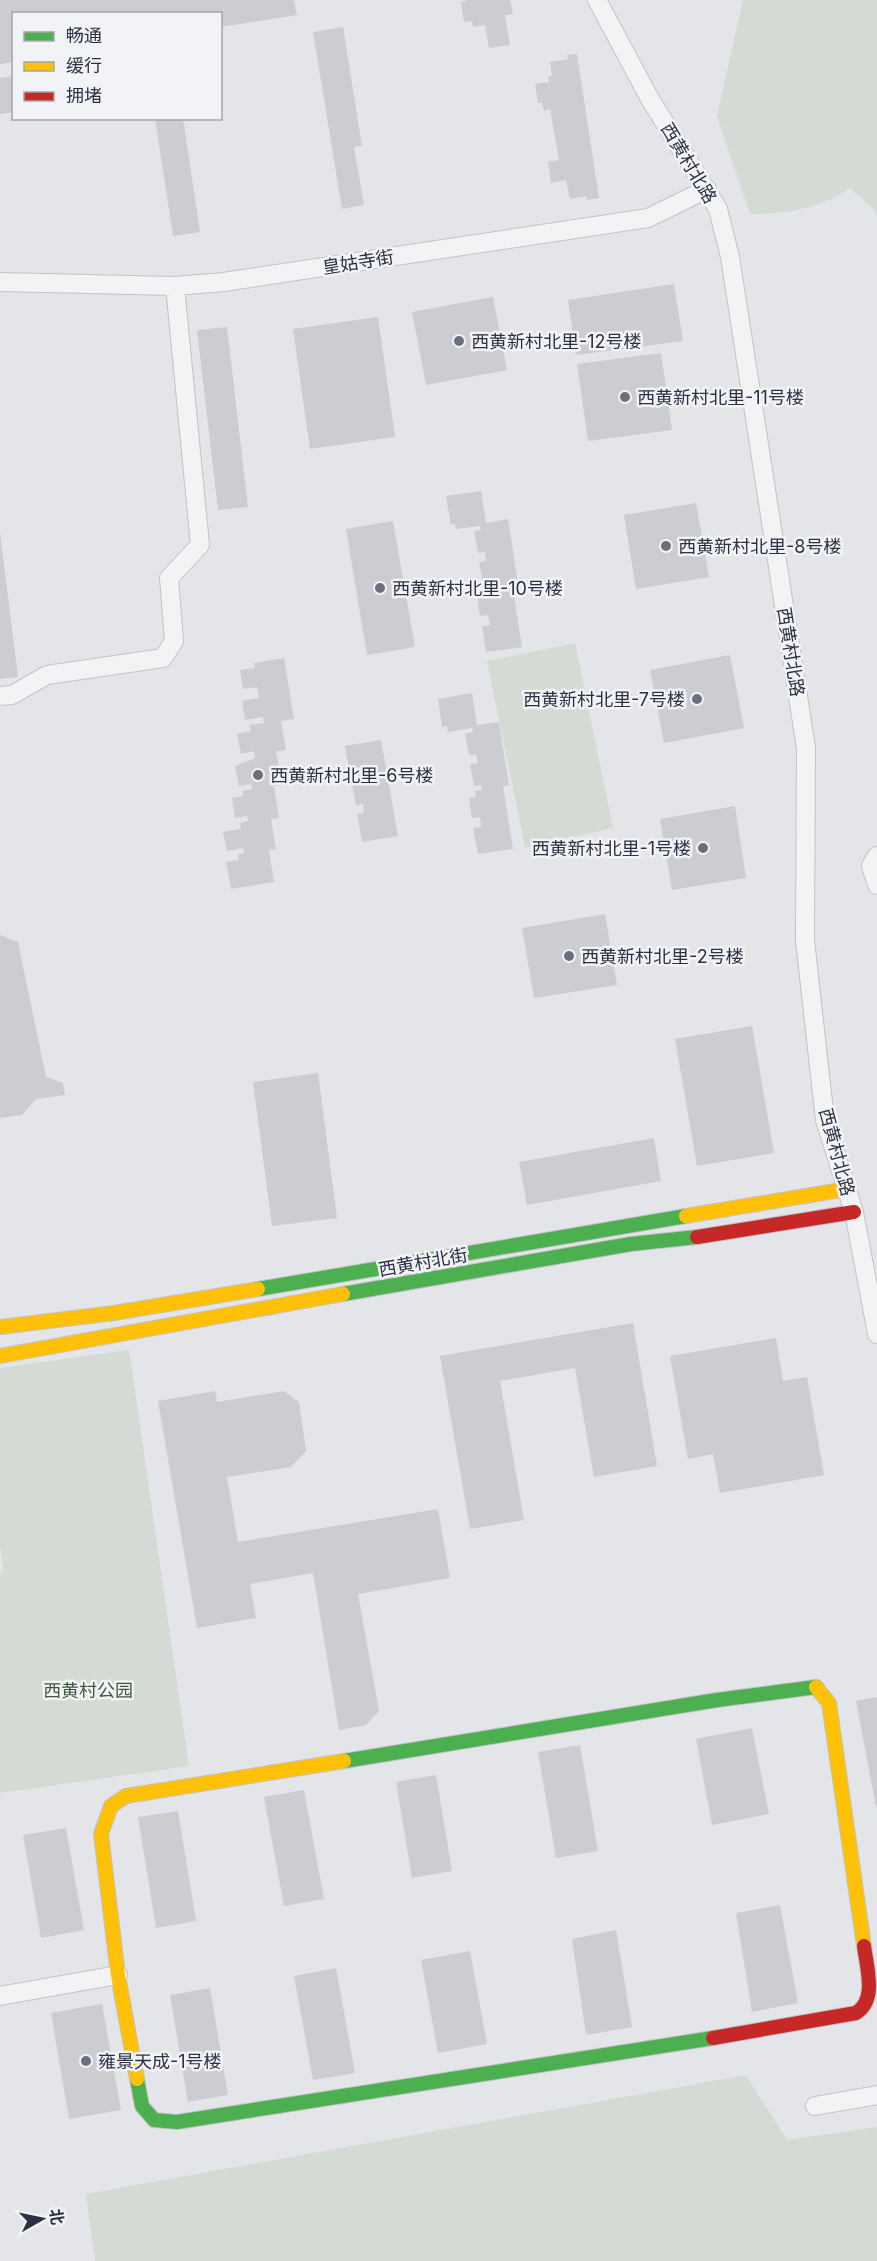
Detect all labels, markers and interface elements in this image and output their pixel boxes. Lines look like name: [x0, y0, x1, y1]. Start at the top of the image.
legend: [12, 12, 222, 120]
text: 畅通: [66, 25, 102, 46]
text: 缓行: [66, 55, 102, 76]
text: 拥堵: [66, 85, 102, 106]
street label: 西黄村北路: [657, 119, 721, 207]
street label: 皇姑寺街: [321, 246, 395, 278]
place label: 西黄新村北里-12号楼: [471, 331, 642, 352]
marker: 西黄新村北里-12号楼: [452, 334, 466, 348]
place label: 西黄新村北里-11号楼: [637, 387, 804, 408]
marker: 西黄新村北里-11号楼: [618, 390, 632, 404]
place label: 西黄新村北里-8号楼: [678, 536, 841, 557]
marker: 西黄新村北里-8号楼: [659, 539, 673, 553]
place label: 西黄新村北里-10号楼: [392, 578, 563, 599]
marker: 西黄新村北里-10号楼: [373, 581, 387, 595]
street label: 西黄村北路: [774, 606, 808, 698]
place label: 西黄新村北里-7号楼: [523, 689, 685, 710]
marker: 西黄新村北里-7号楼: [690, 692, 704, 706]
place label: 西黄新村北里-6号楼: [270, 765, 433, 786]
marker: 西黄新村北里-6号楼: [251, 768, 265, 782]
place label: 西黄新村北里-1号楼: [531, 838, 691, 859]
marker: 西黄新村北里-1号楼: [696, 841, 710, 855]
place label: 西黄新村北里-2号楼: [581, 946, 744, 967]
marker: 西黄新村北里-2号楼: [562, 949, 576, 963]
street label: 西黄村北路: [815, 1106, 859, 1198]
street label: 西黄村北街: [377, 1244, 469, 1280]
park label: 西黄村公园: [43, 1680, 133, 1701]
place label: 雍景天成-1号楼: [98, 2051, 222, 2072]
marker: 雍景天成-1号楼: [79, 2054, 93, 2068]
north arrow: [12, 2189, 72, 2249]
text: 北: [46, 2207, 68, 2226]

